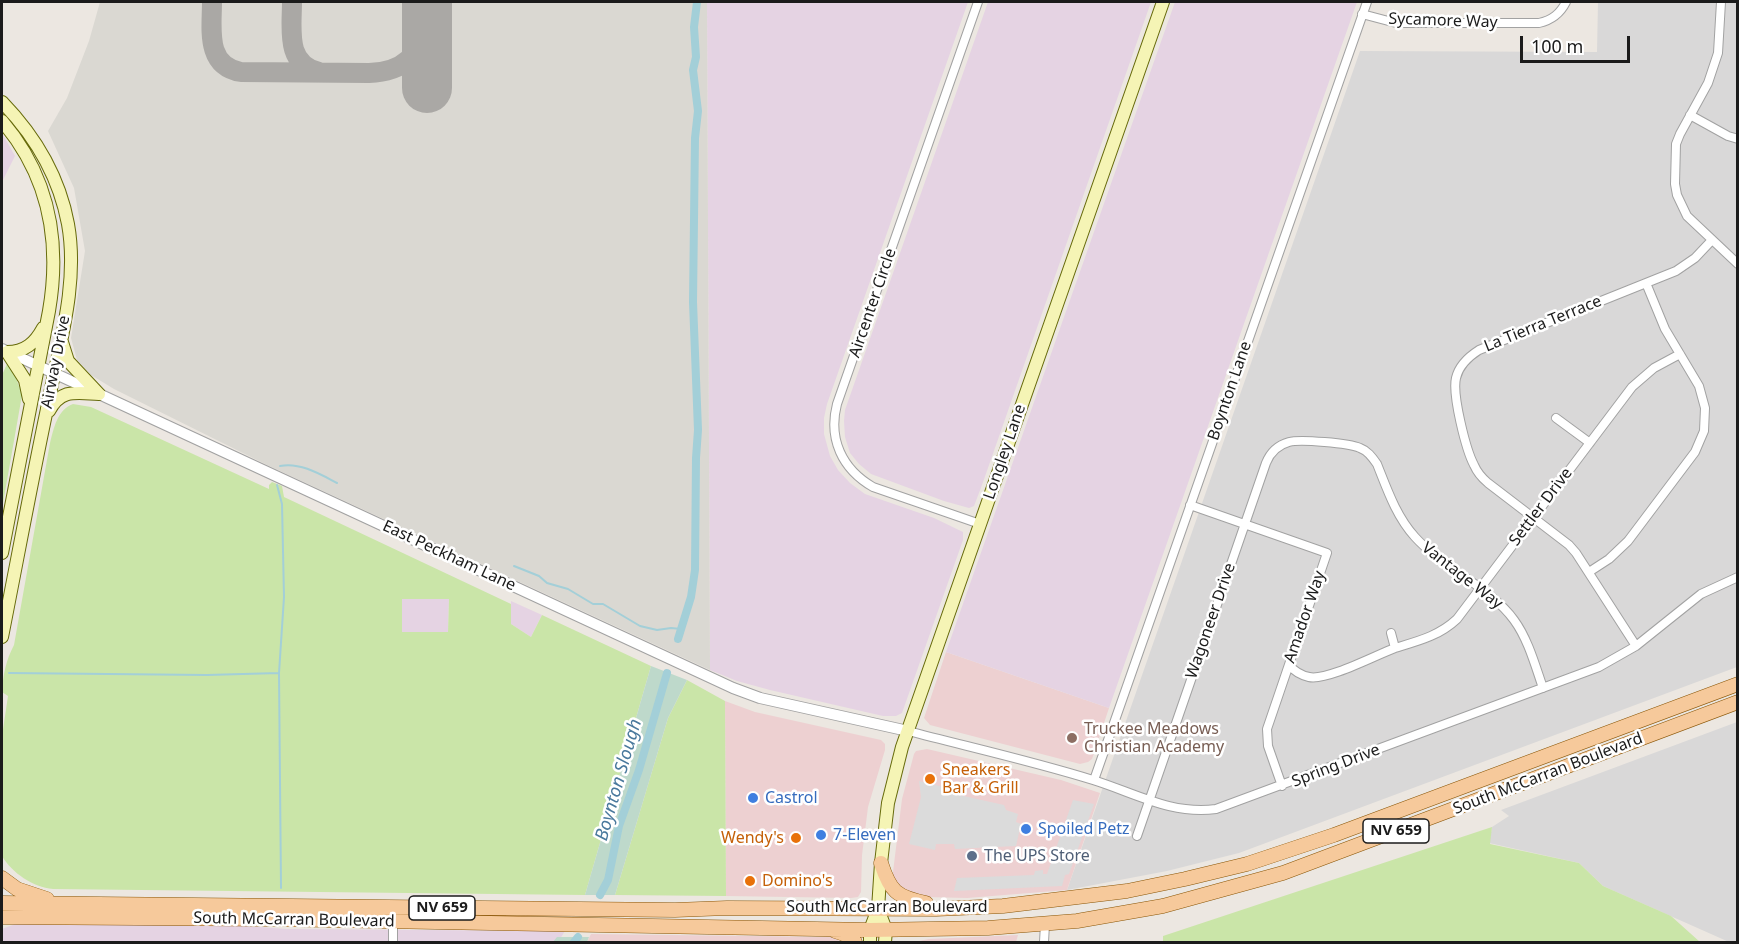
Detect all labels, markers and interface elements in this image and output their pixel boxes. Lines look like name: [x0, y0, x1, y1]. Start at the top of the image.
street label: Sycamore Way: [1388, 9, 1498, 33]
scale bar: [1523, 24, 1632, 62]
text: 100 m: [1531, 34, 1583, 58]
street label: Aircenter Circle: [845, 246, 901, 360]
street label: La Tierra Terrace: [1481, 292, 1605, 356]
street label: Airway Drive: [38, 314, 74, 410]
street label: Boynton Lane: [1204, 339, 1256, 443]
street label: Longley Lane: [980, 402, 1030, 502]
street label: Settler Drive: [1505, 464, 1577, 550]
street label: East Peckham Lane: [379, 517, 519, 595]
street label: Vantage Way: [1418, 538, 1506, 614]
street label: Wagoneer Drive: [1182, 561, 1240, 681]
street label: Amador Way: [1280, 568, 1330, 666]
water label: Boynton Slough: [591, 717, 647, 843]
place label: Truckee Meadows Christian Academy: [1084, 719, 1224, 757]
street label: South McCarran Boulevard: [1451, 729, 1645, 819]
marker: Truckee Meadows Christian Academy: [1065, 731, 1079, 745]
street label: Spring Drive: [1289, 740, 1383, 792]
place label: Sneakers Bar & Grill: [942, 760, 1019, 798]
marker: Sneakers Bar & Grill: [923, 772, 937, 786]
place label: Castrol: [765, 788, 818, 808]
marker: Castrol: [746, 791, 760, 805]
place label: Spoiled Petz: [1038, 819, 1130, 839]
road number: NV 659: [1363, 819, 1429, 843]
marker: Spoiled Petz: [1019, 822, 1033, 836]
place label: 7-Eleven: [833, 825, 896, 845]
place label: Wendy's: [721, 828, 784, 848]
marker: 7-Eleven: [814, 828, 828, 842]
marker: Wendy's: [789, 831, 803, 845]
place label: The UPS Store: [984, 846, 1090, 866]
marker: The UPS Store: [965, 849, 979, 863]
place label: Domino's: [762, 871, 833, 891]
marker: Domino's: [743, 874, 757, 888]
road number: NV 659: [409, 896, 475, 920]
street label: South McCarran Boulevard: [786, 897, 988, 917]
street label: South McCarran Boulevard: [193, 909, 395, 931]

